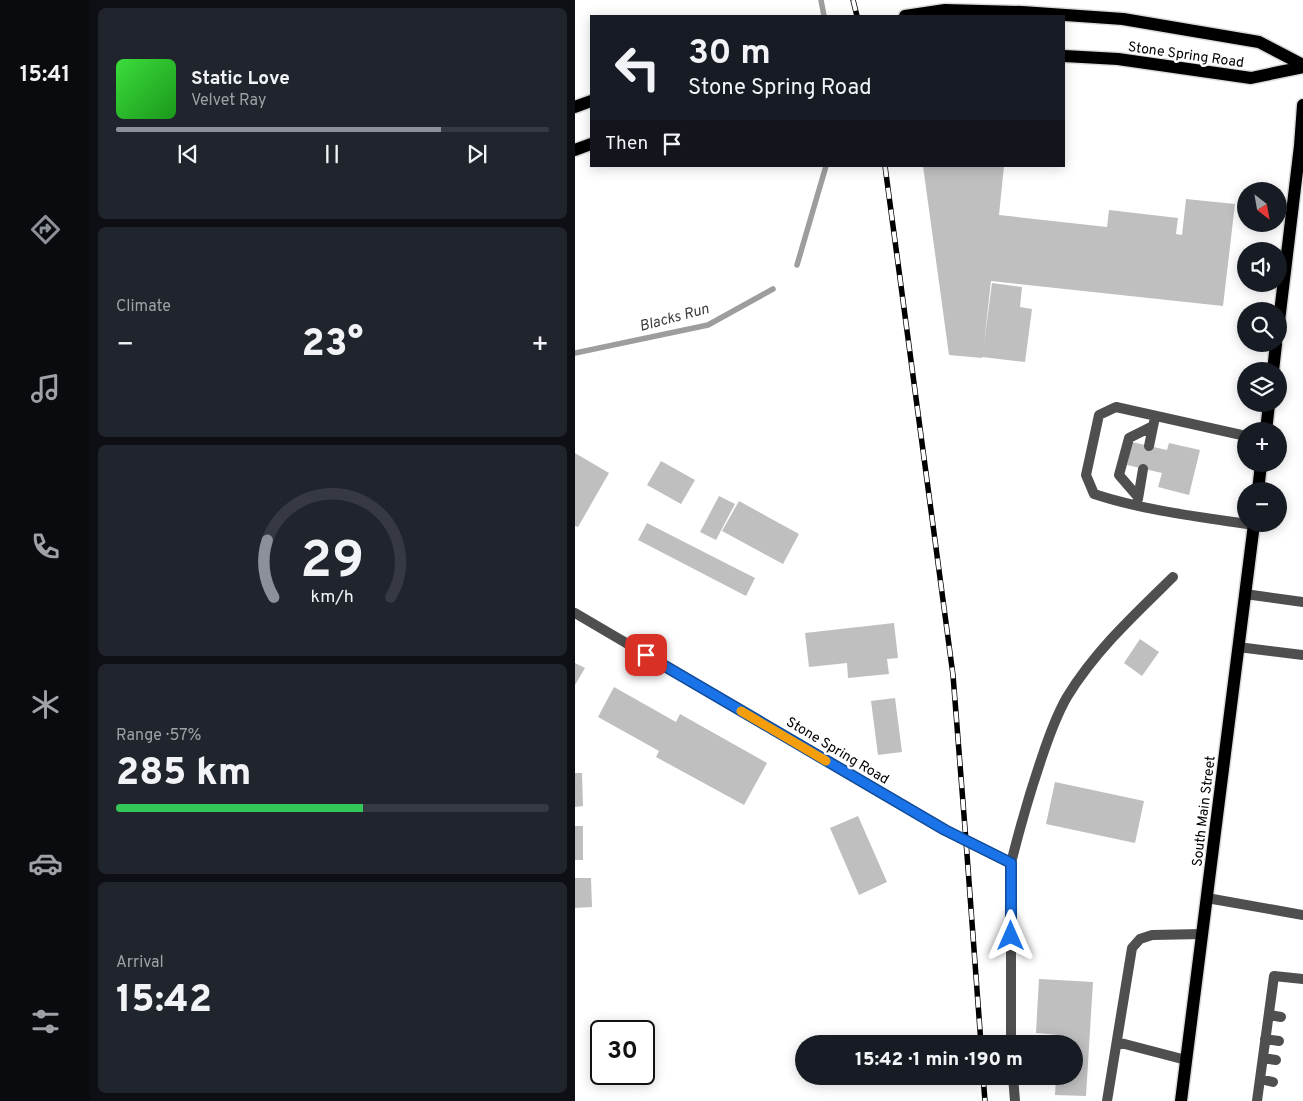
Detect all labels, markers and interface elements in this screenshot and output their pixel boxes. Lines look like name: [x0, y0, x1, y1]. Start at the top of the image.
text: 30 m: [688, 32, 771, 76]
icon: left: [605, 35, 670, 100]
street label: Stone Spring Road: [1127, 39, 1245, 72]
text: 15:41: [20, 62, 70, 89]
text: Static Love: [191, 67, 290, 91]
text: Stone Spring Road: [688, 75, 872, 102]
text: Velvet Ray: [191, 91, 266, 111]
icon: arrive: [658, 130, 686, 158]
text: Then: [605, 132, 648, 156]
icon: previous: [174, 140, 202, 168]
icon: pause: [318, 140, 346, 168]
icon: next: [463, 140, 491, 168]
north arrow: [1237, 182, 1287, 232]
map controls: [1237, 182, 1287, 532]
icon: directions: [28, 212, 63, 247]
button: sound: [1237, 242, 1287, 292]
text: Climate: [116, 297, 171, 317]
water label: Blacks Run: [637, 300, 711, 337]
button: search: [1237, 302, 1287, 352]
text: 23°: [302, 321, 363, 370]
text: −: [116, 328, 134, 364]
text: +: [531, 328, 549, 364]
button: layers: [1237, 362, 1287, 412]
icon: music: [28, 371, 63, 406]
button: +: [1237, 422, 1287, 472]
button: −: [1237, 482, 1287, 532]
icon: phone: [28, 529, 63, 564]
text: 29: [301, 530, 364, 596]
text: km/h: [311, 586, 354, 609]
pin: [625, 634, 667, 676]
icon: arrive: [632, 641, 660, 669]
icon: climate: [28, 687, 63, 722]
street label: Stone Spring Road: [783, 714, 892, 789]
text: Range · 57%: [116, 726, 201, 746]
text: 285 km: [116, 750, 251, 799]
street label: South Main Street: [1189, 755, 1220, 868]
icon: car: [28, 846, 63, 881]
position arrow: [984, 909, 1036, 961]
text: Arrival: [116, 953, 164, 973]
text: 15:42: [116, 977, 212, 1026]
icon: filters: [28, 1004, 63, 1039]
speed limit sign: 30: [590, 1020, 655, 1085]
text: 15:42 · 1 min · 190 m: [855, 1048, 1023, 1072]

